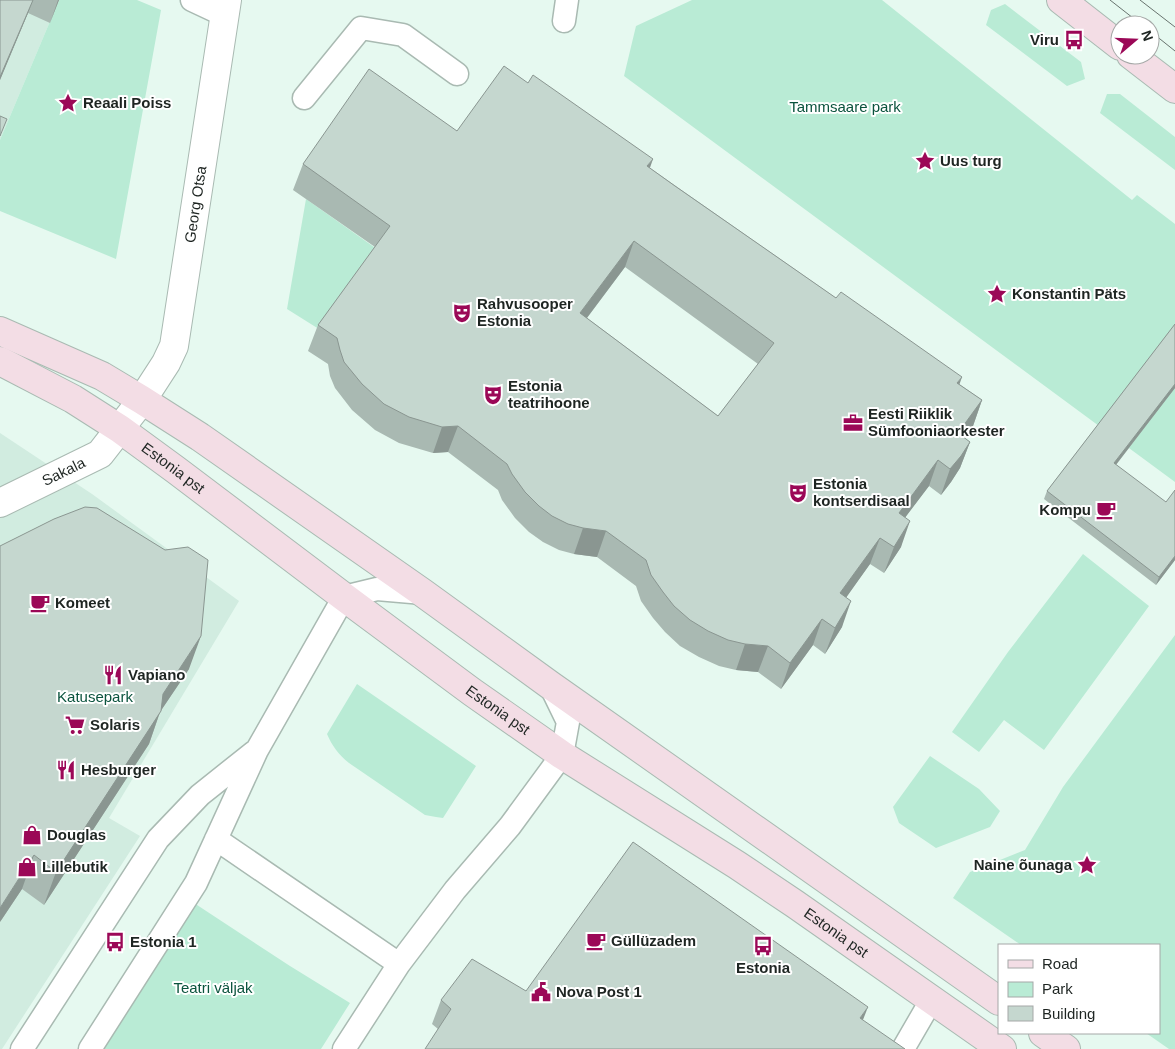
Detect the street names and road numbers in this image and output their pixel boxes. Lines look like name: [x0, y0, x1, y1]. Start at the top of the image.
street label: Georg Otsa: [181, 164, 210, 244]
street label: Estonia pst: [139, 439, 209, 497]
street label: Sakala: [39, 453, 88, 489]
street label: Estonia pst: [463, 681, 534, 738]
street label: Estonia pst: [801, 904, 872, 961]

